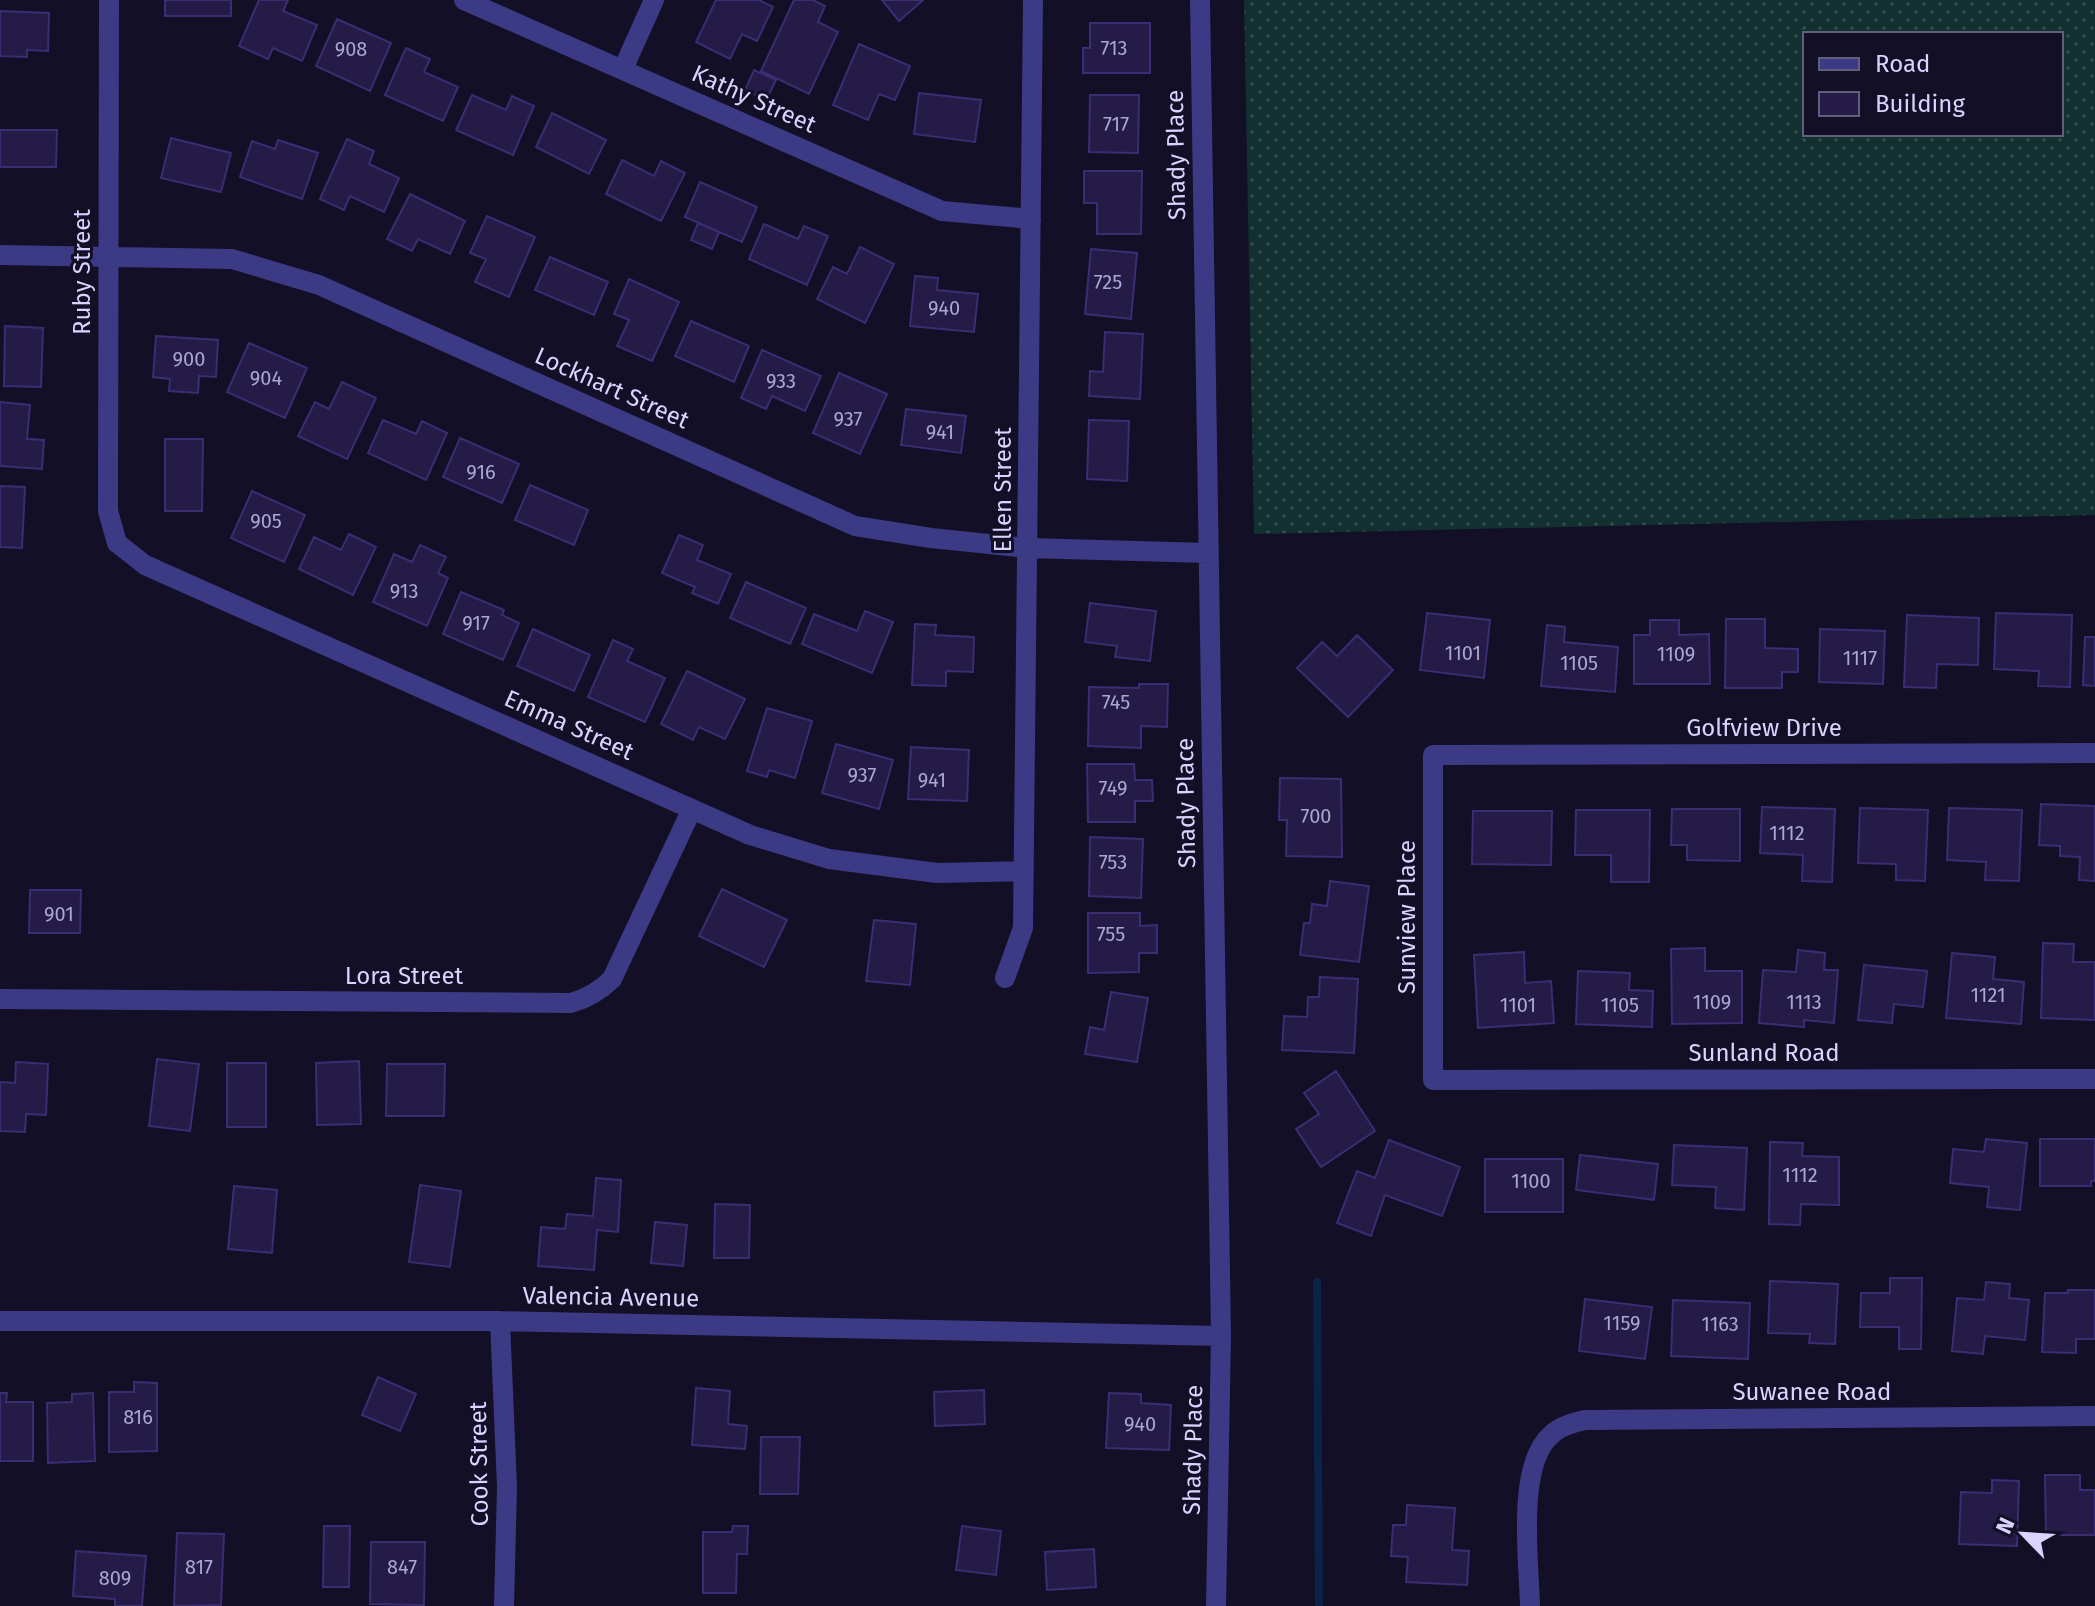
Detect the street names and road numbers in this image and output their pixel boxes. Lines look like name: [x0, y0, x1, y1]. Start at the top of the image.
street label: Kathy Street: [688, 59, 821, 139]
street label: Shady Place: [1161, 90, 1191, 220]
street label: Ruby Street: [68, 209, 96, 335]
street label: Lockhart Street: [531, 342, 694, 435]
street label: Ellen Street: [989, 427, 1017, 553]
street label: Emma Street: [500, 684, 638, 766]
street label: Golfview Drive: [1686, 714, 1842, 742]
street label: Shady Place: [1171, 738, 1201, 868]
street label: Sunview Place: [1393, 840, 1421, 994]
street label: Lora Street: [345, 962, 463, 990]
street label: Sunland Road: [1688, 1039, 1840, 1067]
street label: Valencia Avenue: [522, 1281, 700, 1313]
street label: Suwanee Road: [1733, 1378, 1891, 1406]
street label: Shady Place: [1178, 1385, 1208, 1515]
street label: Cook Street: [464, 1401, 494, 1527]

